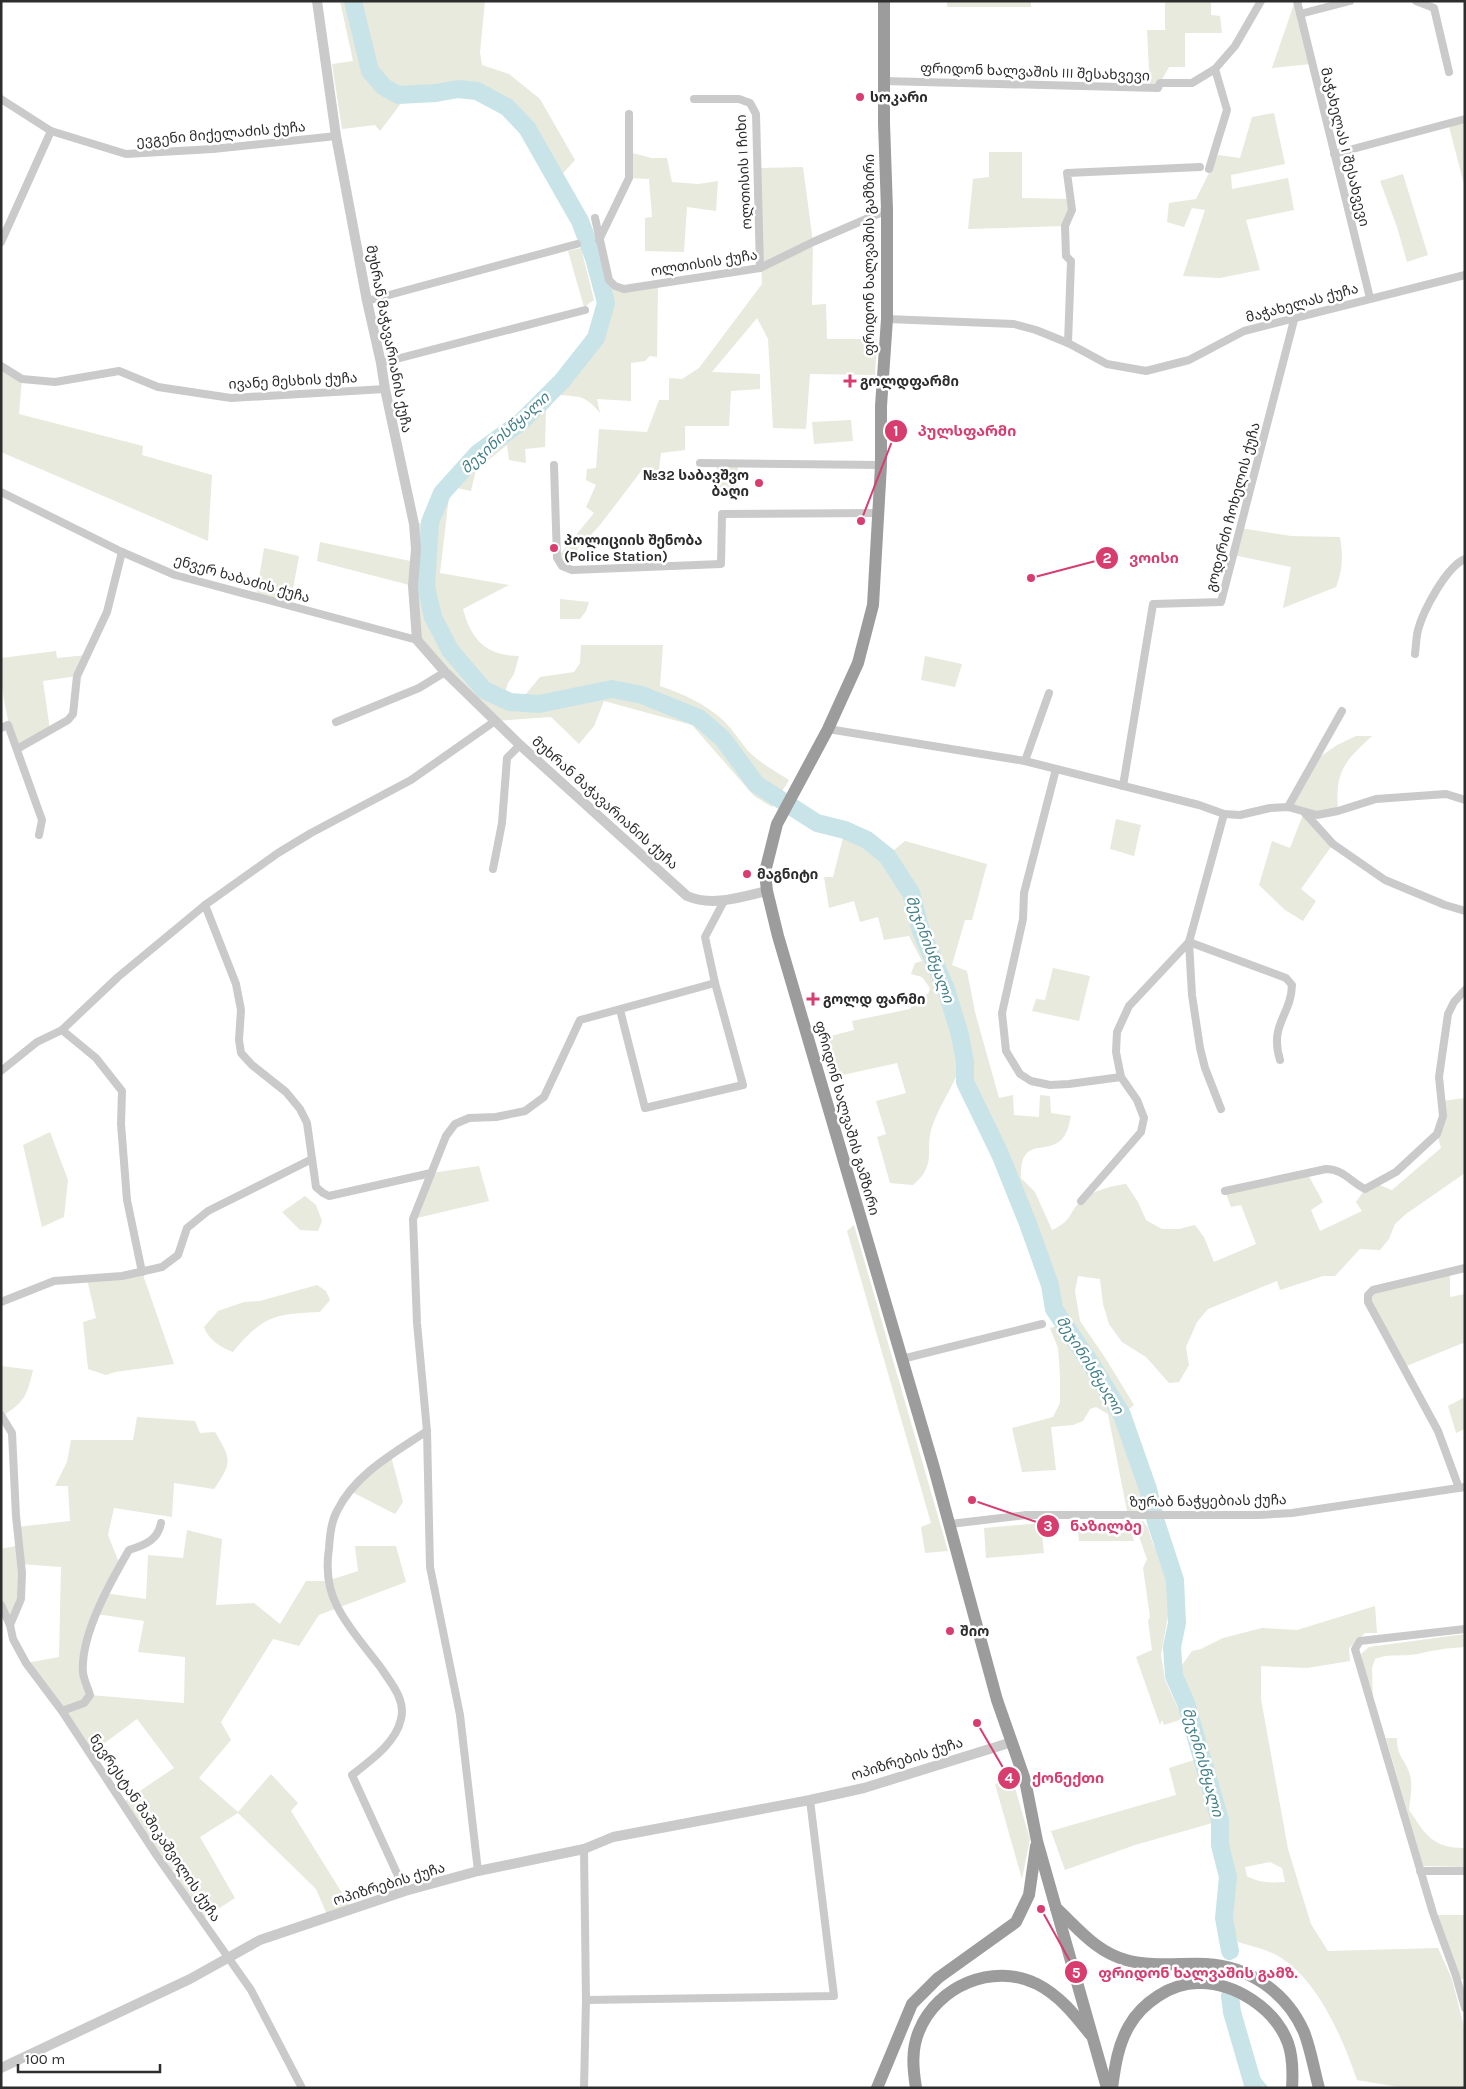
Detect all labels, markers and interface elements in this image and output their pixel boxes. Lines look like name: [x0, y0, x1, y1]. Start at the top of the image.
street label: ფრიდონ ხალვაშის III შესახვევი: [920, 59, 1150, 85]
street label: მაჭახელას I შესახვევი: [1317, 66, 1373, 228]
place label: სოკარი: [870, 89, 928, 106]
marker: სოკარი: [854, 91, 866, 103]
street label: ოლთისის I ჩიხი: [732, 114, 756, 230]
street label: ევგენი მიქელაძის ქუჩა: [136, 118, 306, 150]
street label: ფრიდონ ხალვაშის გამზირი: [861, 154, 878, 356]
street label: მუხრან მაჭავარიანის ქუჩა: [362, 244, 416, 434]
street label: ოლთისის ქუჩა: [649, 246, 759, 280]
street label: მაჭახელას ქუჩა: [1244, 280, 1360, 326]
street label: ივანე მესხის ქუჩა: [228, 369, 358, 393]
place label: გოლდფარმი: [860, 373, 959, 390]
marker: გოლდფარმი: [844, 375, 856, 387]
water label: მეჯინისწყალი: [457, 388, 554, 477]
callout: პულსფარმი: [883, 416, 1027, 446]
street label: გოდერძი ჩოხელის ქუჩა: [1202, 420, 1264, 594]
text: 1: [893, 422, 899, 440]
text: პულსფარმი: [918, 422, 1016, 440]
place label: №32 საბავშვო ბაღი: [643, 467, 749, 500]
marker: №32 საბავშვო ბაღი: [753, 477, 765, 489]
place label: პოლიციის შენობა (Police Station): [564, 532, 703, 565]
marker: პოლიციის შენობა (Police Station): [548, 542, 560, 554]
callout: ვოისი: [1095, 543, 1189, 573]
text: 2: [1102, 549, 1112, 567]
text: ვოისი: [1129, 549, 1179, 567]
street label: ენვერ ხაბაძის ქუჩა: [172, 551, 312, 607]
street label: მუხრან მაჭავარიანის ქუჩა: [528, 733, 682, 873]
place label: მაგნიტი: [757, 866, 818, 883]
marker: მაგნიტი: [741, 868, 753, 880]
water label: მეჯინისწყალი: [902, 893, 958, 1006]
place label: გოლდ ფარმი: [823, 991, 925, 1008]
marker: გოლდ ფარმი: [807, 993, 819, 1005]
street label: ფრიდონ ხალვაშის გამზირი: [811, 1019, 883, 1217]
water label: მეჯინისწყალი: [1053, 1312, 1128, 1419]
street label: ზურაბ ნაჭყებიას ქუჩა: [1129, 1491, 1287, 1511]
callout: ნაზილბე: [1035, 1511, 1152, 1541]
text: 3: [1043, 1517, 1053, 1535]
text: ნაზილბე: [1070, 1517, 1142, 1535]
place label: შიო: [960, 1623, 989, 1640]
marker: შიო: [944, 1625, 956, 1637]
water label: მეჯინისწყალი: [1179, 1705, 1228, 1820]
street label: ნევრესტან შაშიკაშვილის ქუჩა: [86, 1731, 224, 1925]
street label: ოპიზრების ქუჩა: [849, 1734, 965, 1784]
callout: ქონექთი: [997, 1763, 1114, 1793]
text: 4: [1005, 1769, 1014, 1787]
text: ქონექთი: [1032, 1769, 1104, 1787]
street label: ოპიზრების ქუჩა: [331, 1859, 447, 1909]
callout: ფრიდონ ხალვაშის გამზ.: [1064, 1957, 1308, 1987]
text: 5: [1072, 1964, 1081, 1982]
text: ფრიდონ ხალვაშის გამზ.: [1098, 1964, 1298, 1982]
scale bar: [18, 2042, 160, 2074]
text: 100 m: [25, 2050, 65, 2068]

